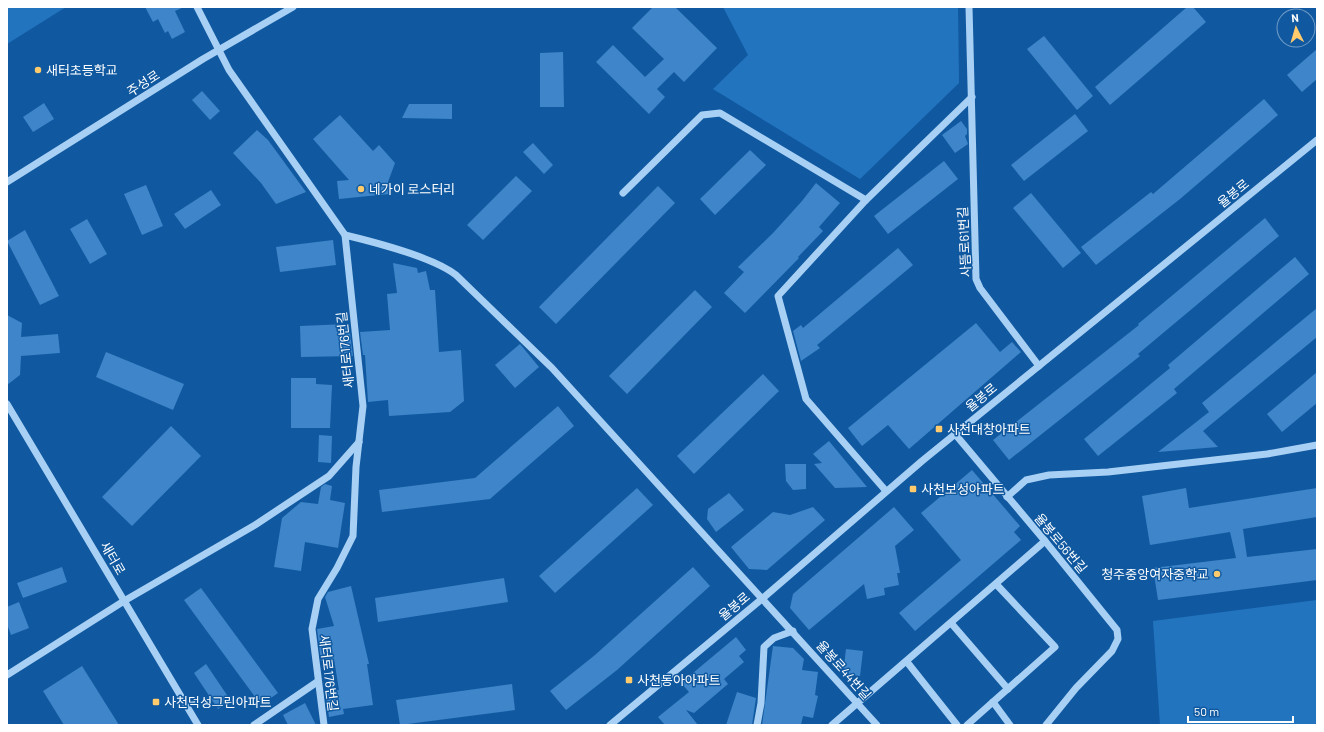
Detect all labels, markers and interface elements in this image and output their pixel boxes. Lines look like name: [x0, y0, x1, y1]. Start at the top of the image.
north arrow: [1276, 8, 1316, 48]
text: N: [1291, 11, 1299, 24]
place label: 새터초등학교: [46, 62, 118, 78]
marker: 새터초등학교: [33, 65, 43, 75]
street label: 주성로: [124, 67, 162, 99]
street label: 율봉로: [1214, 175, 1252, 211]
place label: 네가이 로스터리: [369, 181, 455, 197]
marker: 네가이 로스터리: [356, 184, 366, 194]
street label: 사뜸로61번길: [954, 206, 974, 278]
street label: 새터로176번길: [333, 311, 357, 389]
street label: 율봉로: [962, 379, 1000, 415]
place label: 사천대창아파트: [947, 421, 1031, 437]
marker: 사천대창아파트: [934, 424, 944, 434]
place label: 사천보성아파트: [921, 481, 1005, 497]
marker: 사천보성아파트: [908, 484, 918, 494]
street label: 율봉로56번길: [1031, 510, 1091, 576]
street label: 새터로: [97, 538, 129, 578]
place label: 청주중앙여자중학교: [1101, 566, 1209, 582]
marker: 청주중앙여자중학교: [1212, 569, 1222, 579]
street label: 율봉로: [715, 588, 753, 624]
street label: 새터로176번길: [316, 634, 342, 712]
street label: 율봉로44번길: [813, 637, 875, 703]
place label: 사천동아아파트: [637, 672, 721, 688]
marker: 사천동아아파트: [624, 675, 634, 685]
place label: 사천덕성그린아파트: [164, 694, 272, 710]
marker: 사천덕성그린아파트: [151, 697, 161, 707]
scale bar: [1188, 698, 1293, 724]
text: 50 m: [1194, 704, 1219, 718]

